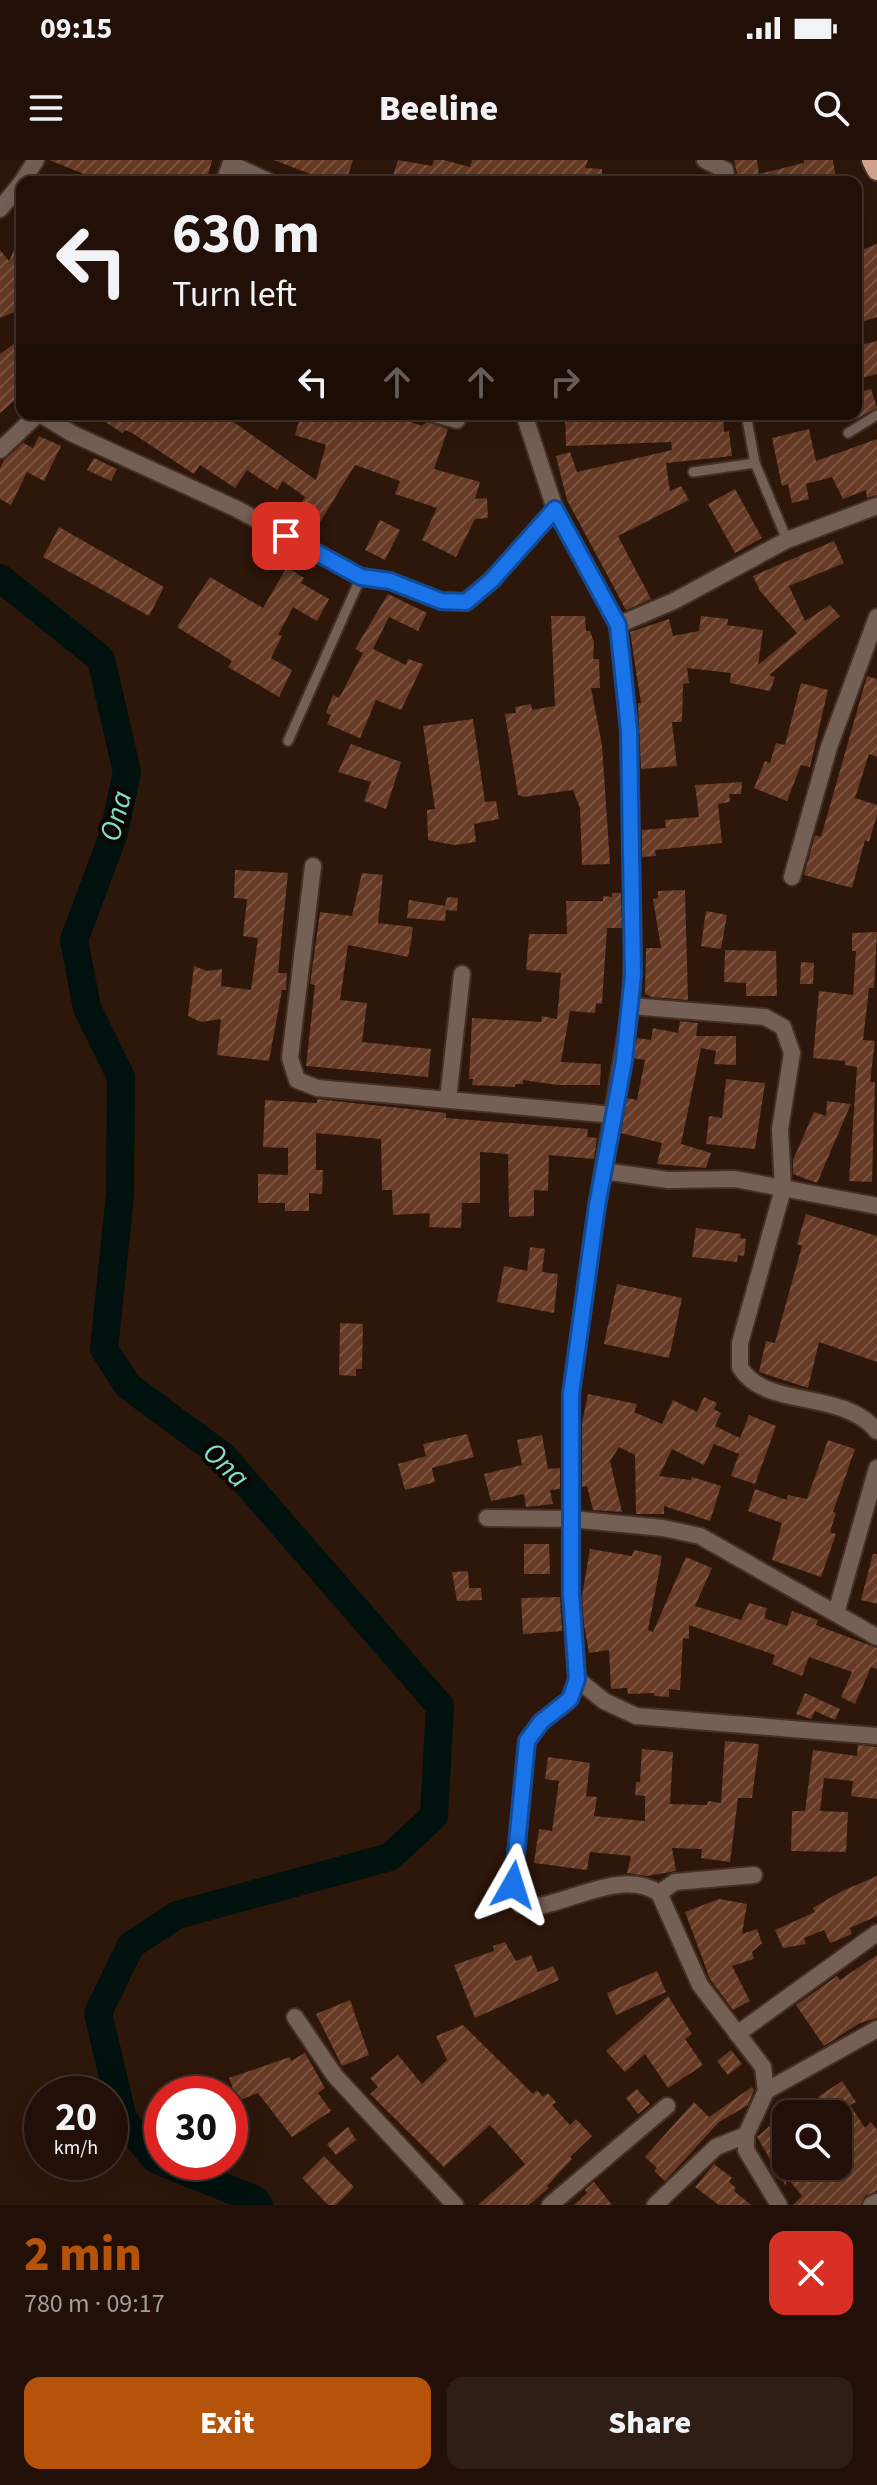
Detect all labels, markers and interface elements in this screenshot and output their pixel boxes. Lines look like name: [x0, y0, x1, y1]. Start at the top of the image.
text: 09:15: [40, 7, 112, 50]
text: Beeline: [379, 83, 498, 134]
icon: menu: [24, 86, 68, 130]
icon: search: [809, 86, 853, 130]
text: 630 m: [172, 195, 320, 274]
icon: left: [40, 208, 144, 312]
text: Turn left: [172, 269, 297, 320]
icon: left: [291, 360, 335, 404]
icon: ahead: [375, 360, 419, 404]
icon: ahead: [459, 360, 503, 404]
icon: right: [543, 360, 587, 404]
pin: [252, 502, 320, 570]
icon: arrive: [264, 514, 308, 558]
water label: Ona: [89, 786, 143, 846]
water label: Ona: [193, 1432, 259, 1498]
position arrow: [471, 1843, 555, 1927]
speed limit sign: 30: [144, 2076, 248, 2180]
text: 20: [55, 2089, 97, 2146]
map controls: [772, 2100, 852, 2180]
button: search: [772, 2100, 852, 2180]
text: km/h: [54, 2134, 98, 2162]
text: 2 min: [24, 2221, 142, 2289]
button: close: [769, 2231, 853, 2315]
text: 780 m · 09:17: [24, 2285, 165, 2322]
button: Exit: [24, 2377, 431, 2469]
button: Share: [447, 2377, 853, 2469]

